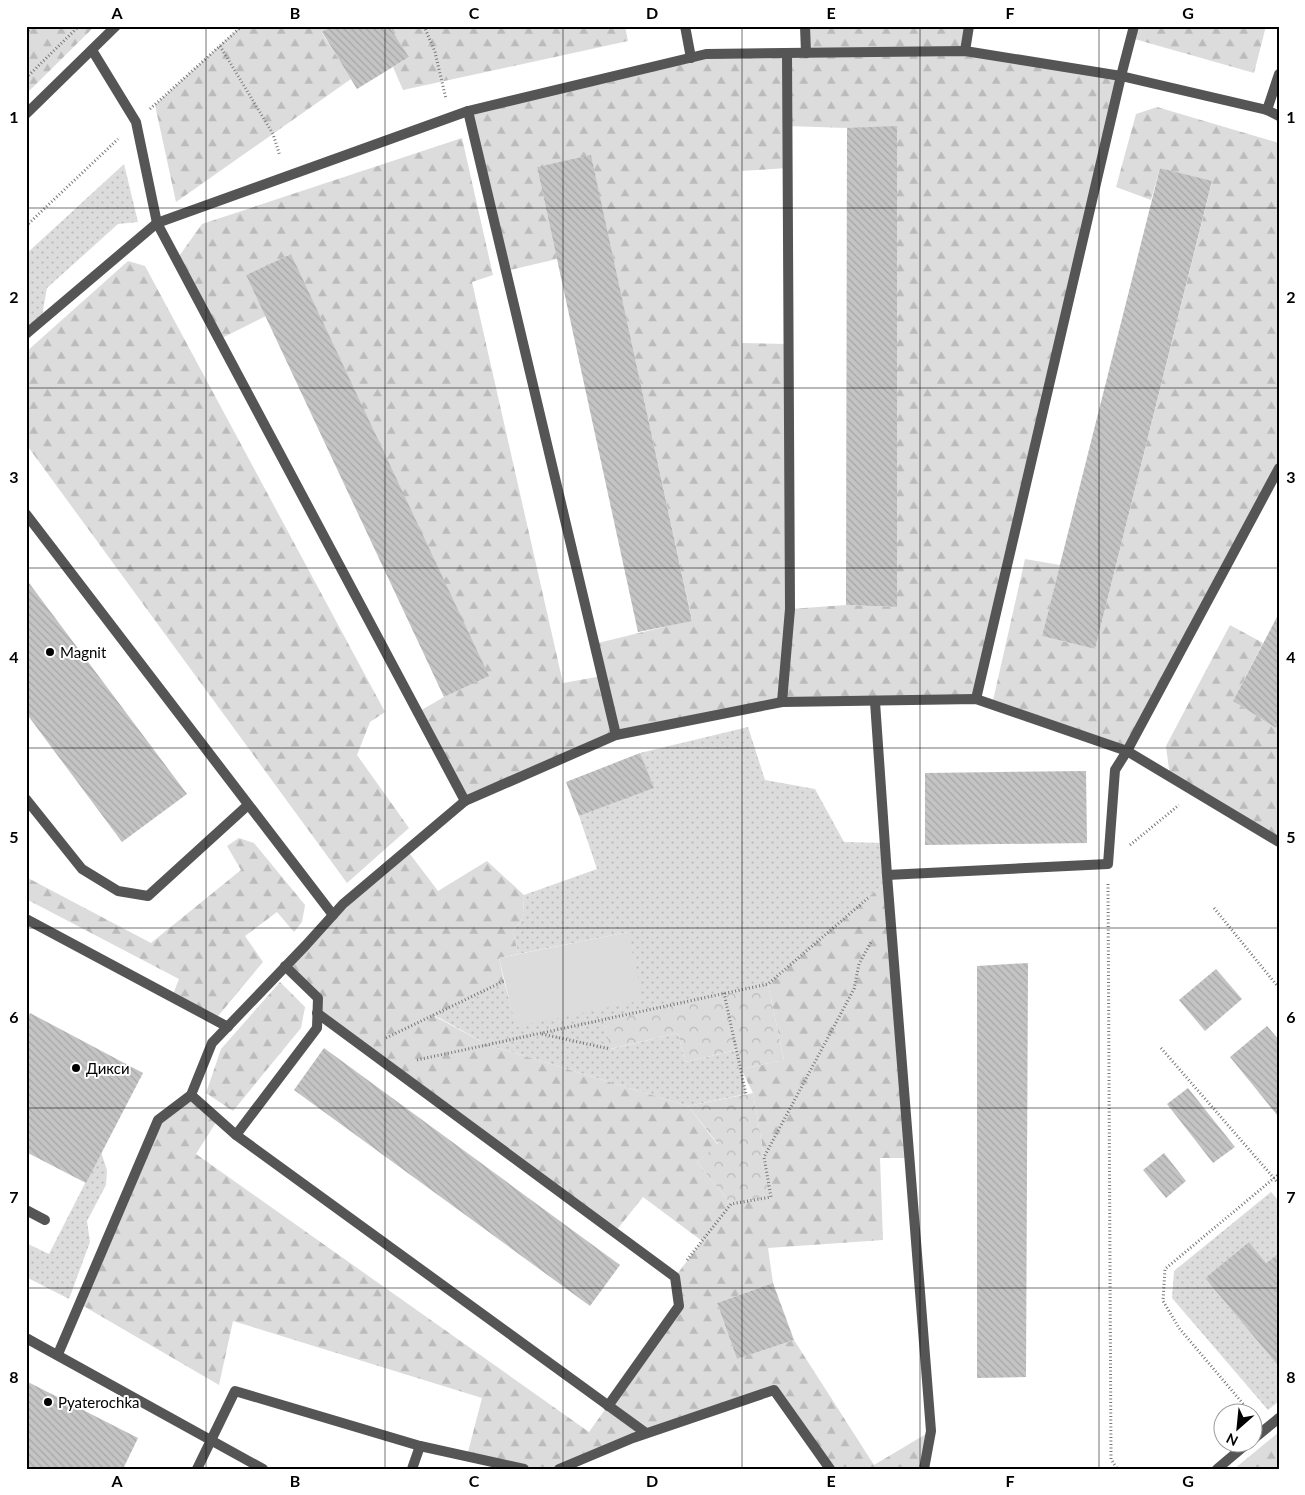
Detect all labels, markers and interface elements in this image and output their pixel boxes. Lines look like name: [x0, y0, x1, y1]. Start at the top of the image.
text: A: [110, 3, 123, 22]
text: B: [290, 3, 300, 22]
text: C: [469, 3, 480, 22]
text: D: [646, 3, 658, 22]
text: E: [826, 3, 836, 22]
text: F: [1005, 3, 1015, 22]
text: G: [1182, 3, 1194, 22]
text: 1: [9, 107, 19, 126]
text: 1: [1286, 107, 1296, 126]
text: 2: [9, 287, 19, 306]
text: 2: [1286, 287, 1296, 306]
text: 3: [9, 467, 19, 486]
text: 3: [1286, 467, 1296, 486]
place label: Magnit: [60, 643, 107, 661]
marker: Magnit: [44, 646, 56, 658]
text: 4: [9, 647, 19, 666]
text: 4: [1286, 647, 1296, 666]
text: 5: [9, 827, 19, 846]
text: 5: [1286, 827, 1296, 846]
text: 6: [9, 1007, 19, 1026]
text: 6: [1286, 1007, 1296, 1026]
place label: Дикси: [86, 1059, 130, 1077]
marker: Дикси: [70, 1062, 82, 1074]
text: 7: [9, 1187, 19, 1206]
text: 7: [1286, 1187, 1296, 1206]
text: 8: [9, 1367, 19, 1386]
text: 8: [1286, 1367, 1296, 1386]
place label: Pyaterochka: [58, 1393, 139, 1411]
marker: Pyaterochka: [42, 1396, 54, 1408]
north arrow: [1212, 1402, 1262, 1452]
text: N: [1223, 1430, 1241, 1450]
text: A: [110, 1471, 123, 1490]
text: B: [290, 1471, 300, 1490]
text: C: [469, 1471, 480, 1490]
text: D: [646, 1471, 658, 1490]
text: E: [826, 1471, 836, 1490]
text: F: [1005, 1471, 1015, 1490]
text: G: [1182, 1471, 1194, 1490]

